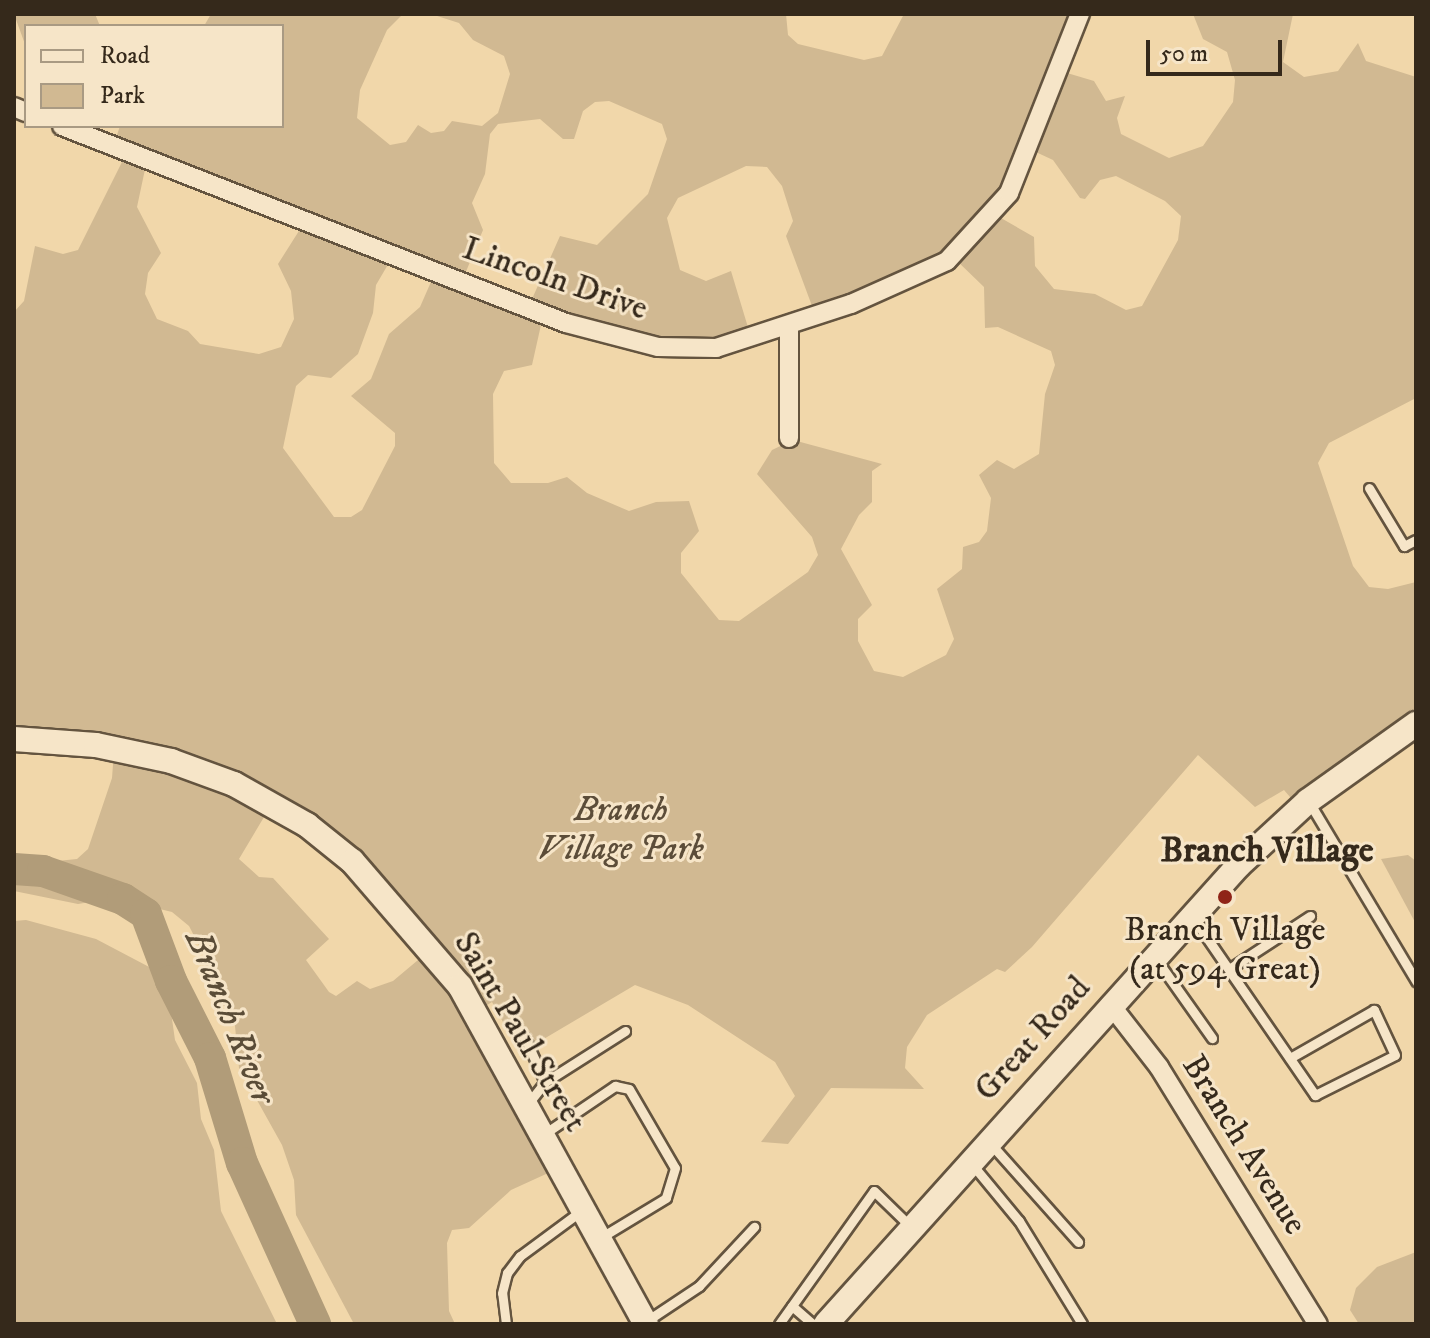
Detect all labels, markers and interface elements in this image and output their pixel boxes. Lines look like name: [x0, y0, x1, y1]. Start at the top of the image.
legend: [24, 24, 284, 128]
scale bar: [1150, 24, 1286, 74]
text: 50 m: [1160, 39, 1208, 69]
text: Road: [100, 41, 150, 71]
text: Park: [100, 81, 145, 111]
street label: Lincoln Drive: [457, 228, 653, 330]
park label: Branch Village Park: [538, 790, 704, 870]
district label: Branch Village: [1160, 829, 1374, 873]
marker: Branch Village (at 594 Great): [1216, 888, 1234, 906]
place label: Branch Village (at 594 Great): [1124, 910, 1326, 990]
water label: Branch River: [176, 924, 284, 1110]
street label: Saint Paul Street: [444, 925, 596, 1139]
street label: Great Road: [966, 968, 1100, 1110]
street label: Branch Avenue: [1173, 1048, 1315, 1242]

